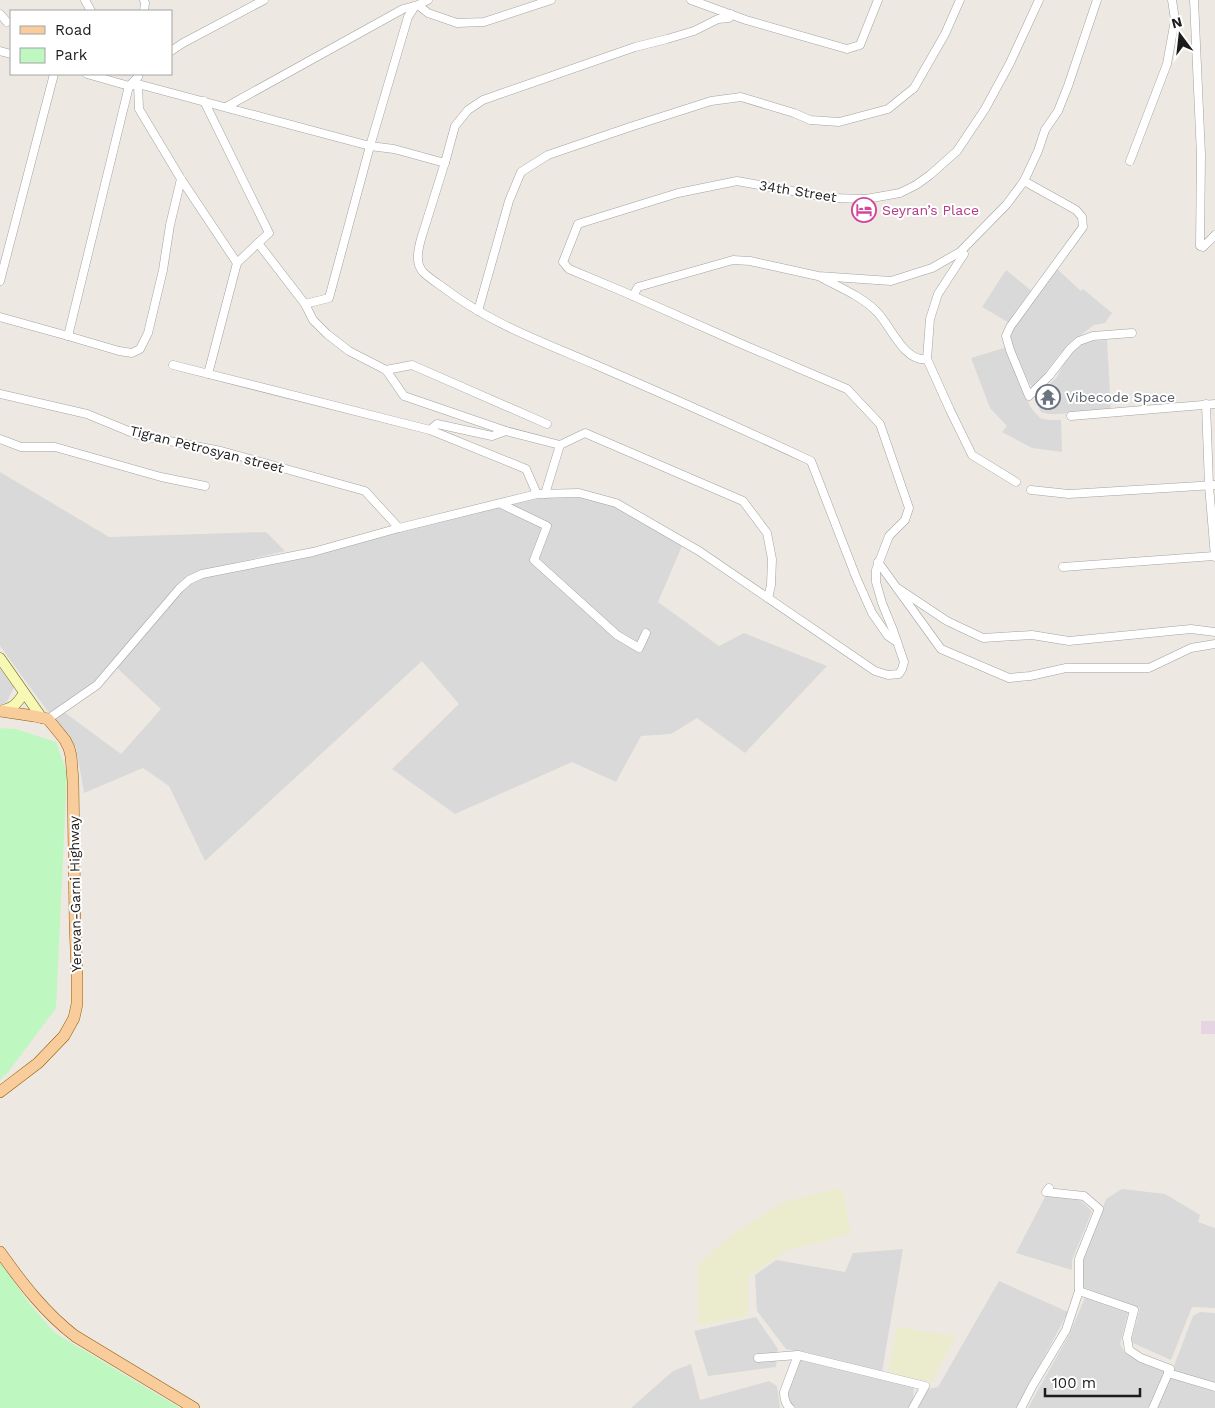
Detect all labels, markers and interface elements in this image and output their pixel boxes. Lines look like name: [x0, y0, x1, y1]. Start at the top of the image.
legend: [10, 10, 172, 75]
north arrow: [1155, 10, 1205, 60]
text: N: [1170, 13, 1184, 32]
text: Road: [55, 21, 92, 39]
text: Park: [55, 46, 88, 64]
street label: 34th Street: [758, 177, 838, 205]
hotel icon: Seyran’s Place: [851, 197, 877, 223]
place label: Seyran’s Place: [882, 202, 979, 218]
temple icon: Vibecode Space: [1035, 384, 1061, 410]
place label: Vibecode Space: [1066, 389, 1175, 405]
street label: Tigran Petrosyan street: [128, 422, 286, 476]
street label: Yerevan-Garni Highway: [66, 815, 84, 972]
scale bar: [1045, 1366, 1140, 1398]
text: 100 m: [1052, 1374, 1096, 1392]

